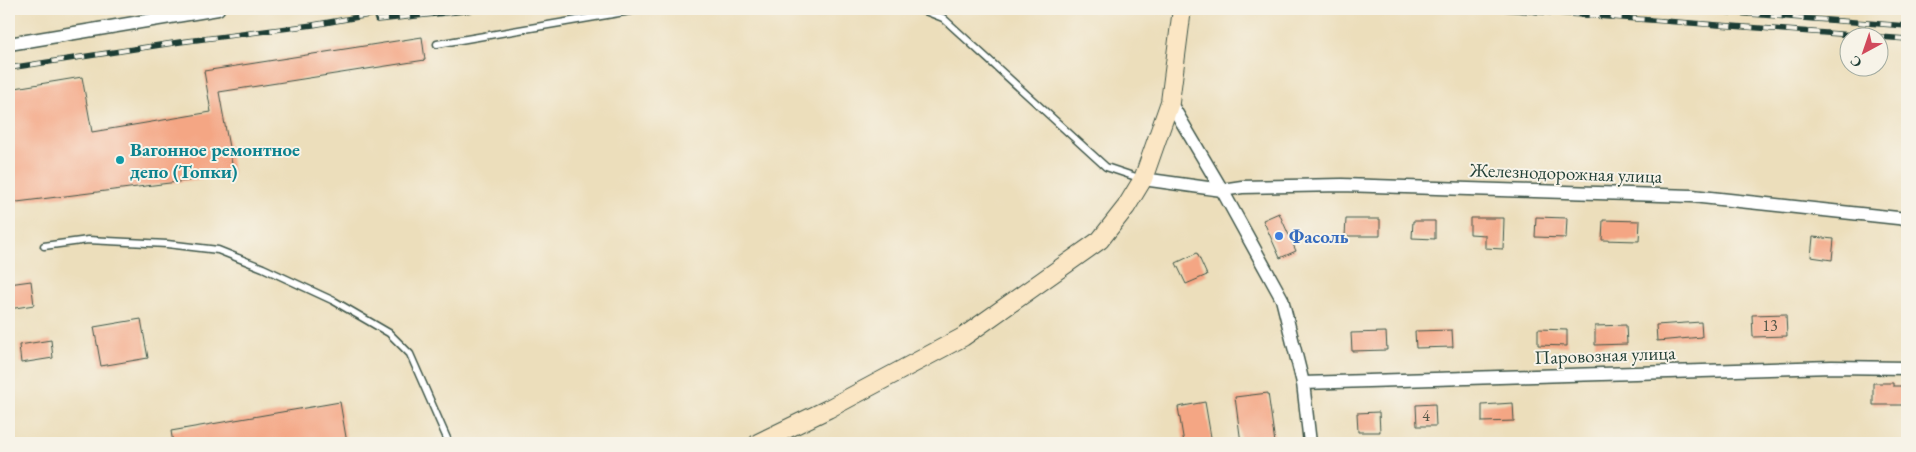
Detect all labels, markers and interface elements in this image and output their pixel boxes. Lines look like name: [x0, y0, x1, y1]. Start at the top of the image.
north arrow: [1838, 28, 1888, 78]
text: С: [1846, 52, 1865, 72]
place label: Вагонное ремонтное депо (Топки): [130, 137, 300, 184]
marker: Вагонное ремонтное депо (Топки): [114, 154, 126, 166]
street label: Железнодорожная улица: [1468, 157, 1663, 189]
place label: Фасоль: [1289, 224, 1349, 249]
marker: Фасоль: [1273, 230, 1285, 242]
house number: 13: [1762, 315, 1778, 336]
street label: Паровозная улица: [1534, 340, 1676, 370]
house number: 4: [1422, 405, 1430, 426]

